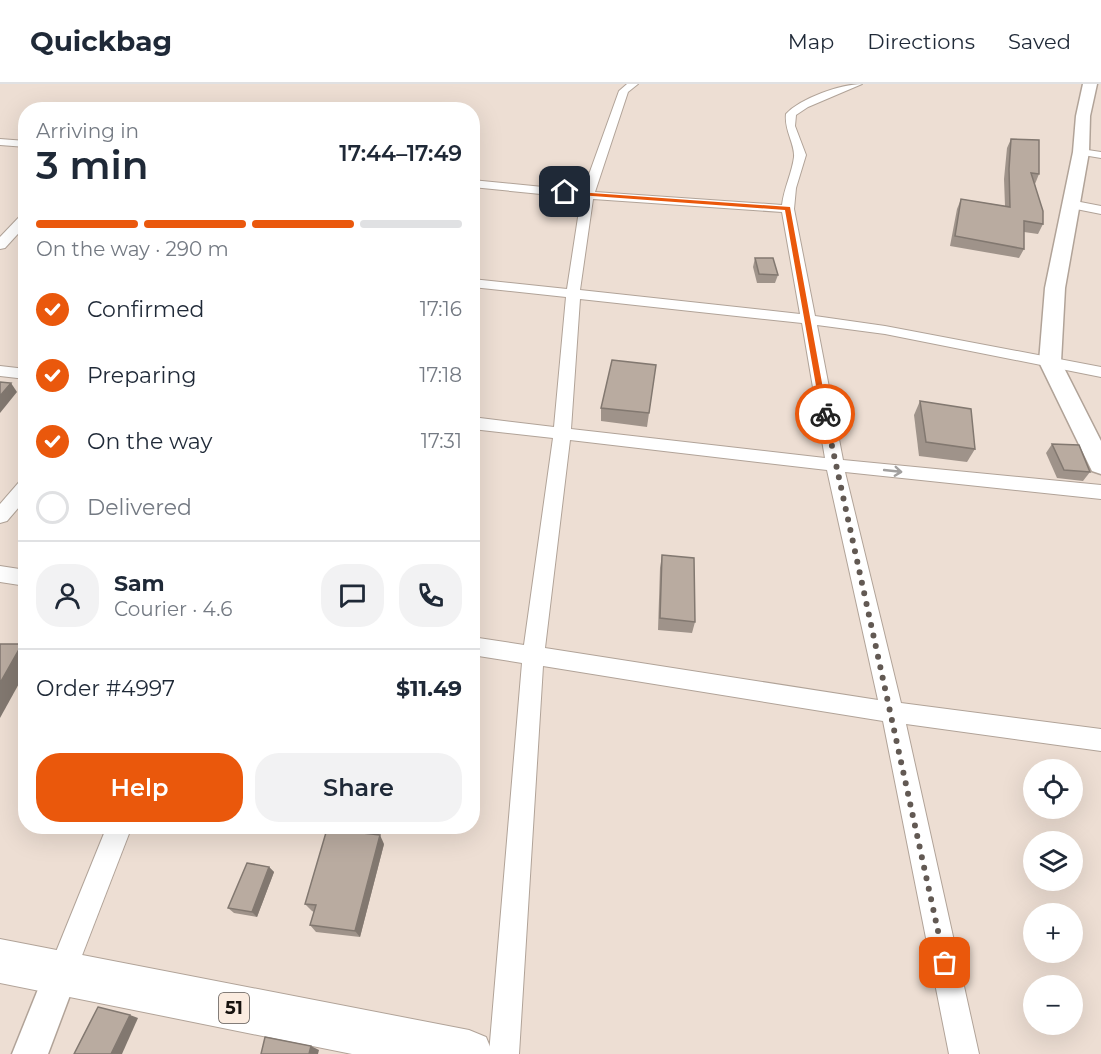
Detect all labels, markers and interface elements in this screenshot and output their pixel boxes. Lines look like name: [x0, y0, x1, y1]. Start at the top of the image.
text: Quickbag: [30, 24, 172, 58]
text: Map: [788, 29, 834, 54]
text: Directions: [867, 29, 975, 54]
text: Saved: [1008, 29, 1071, 54]
text: Arriving in: [36, 119, 139, 143]
text: 17:44–17:49: [339, 140, 462, 167]
text: 3 min: [36, 141, 149, 189]
pin: [539, 166, 590, 217]
icon: home: [548, 175, 581, 208]
text: On the way · 290 m: [36, 237, 229, 261]
icon: check: [36, 293, 69, 326]
text: Confirmed: [87, 296, 204, 323]
text: 17:16: [420, 297, 462, 321]
icon: check: [36, 359, 69, 392]
text: Preparing: [87, 362, 196, 389]
text: 17:18: [419, 363, 462, 387]
courier: [795, 384, 855, 444]
icon: bike: [809, 398, 842, 431]
icon: check: [36, 425, 69, 458]
text: On the way: [87, 428, 212, 455]
text: 17:31: [421, 429, 462, 453]
one-way arrow: [882, 466, 902, 477]
text: Delivered: [87, 494, 192, 521]
button: person: [36, 564, 99, 627]
button: chat: [321, 564, 384, 627]
button: phone: [399, 564, 462, 627]
text: Sam: [114, 570, 165, 597]
text: Courier · 4.6: [114, 597, 232, 621]
text: Order #4997: [36, 675, 175, 702]
text: $11.49: [396, 675, 462, 702]
button: Help: [36, 753, 243, 822]
button: Share: [255, 753, 462, 822]
map controls: [1023, 759, 1083, 1035]
button: locate: [1023, 759, 1083, 819]
button: layers: [1023, 831, 1083, 891]
button: +: [1023, 903, 1083, 963]
pin: [919, 937, 970, 988]
icon: bag: [928, 946, 961, 979]
button: −: [1023, 975, 1083, 1035]
road number: 51: [219, 993, 249, 1023]

